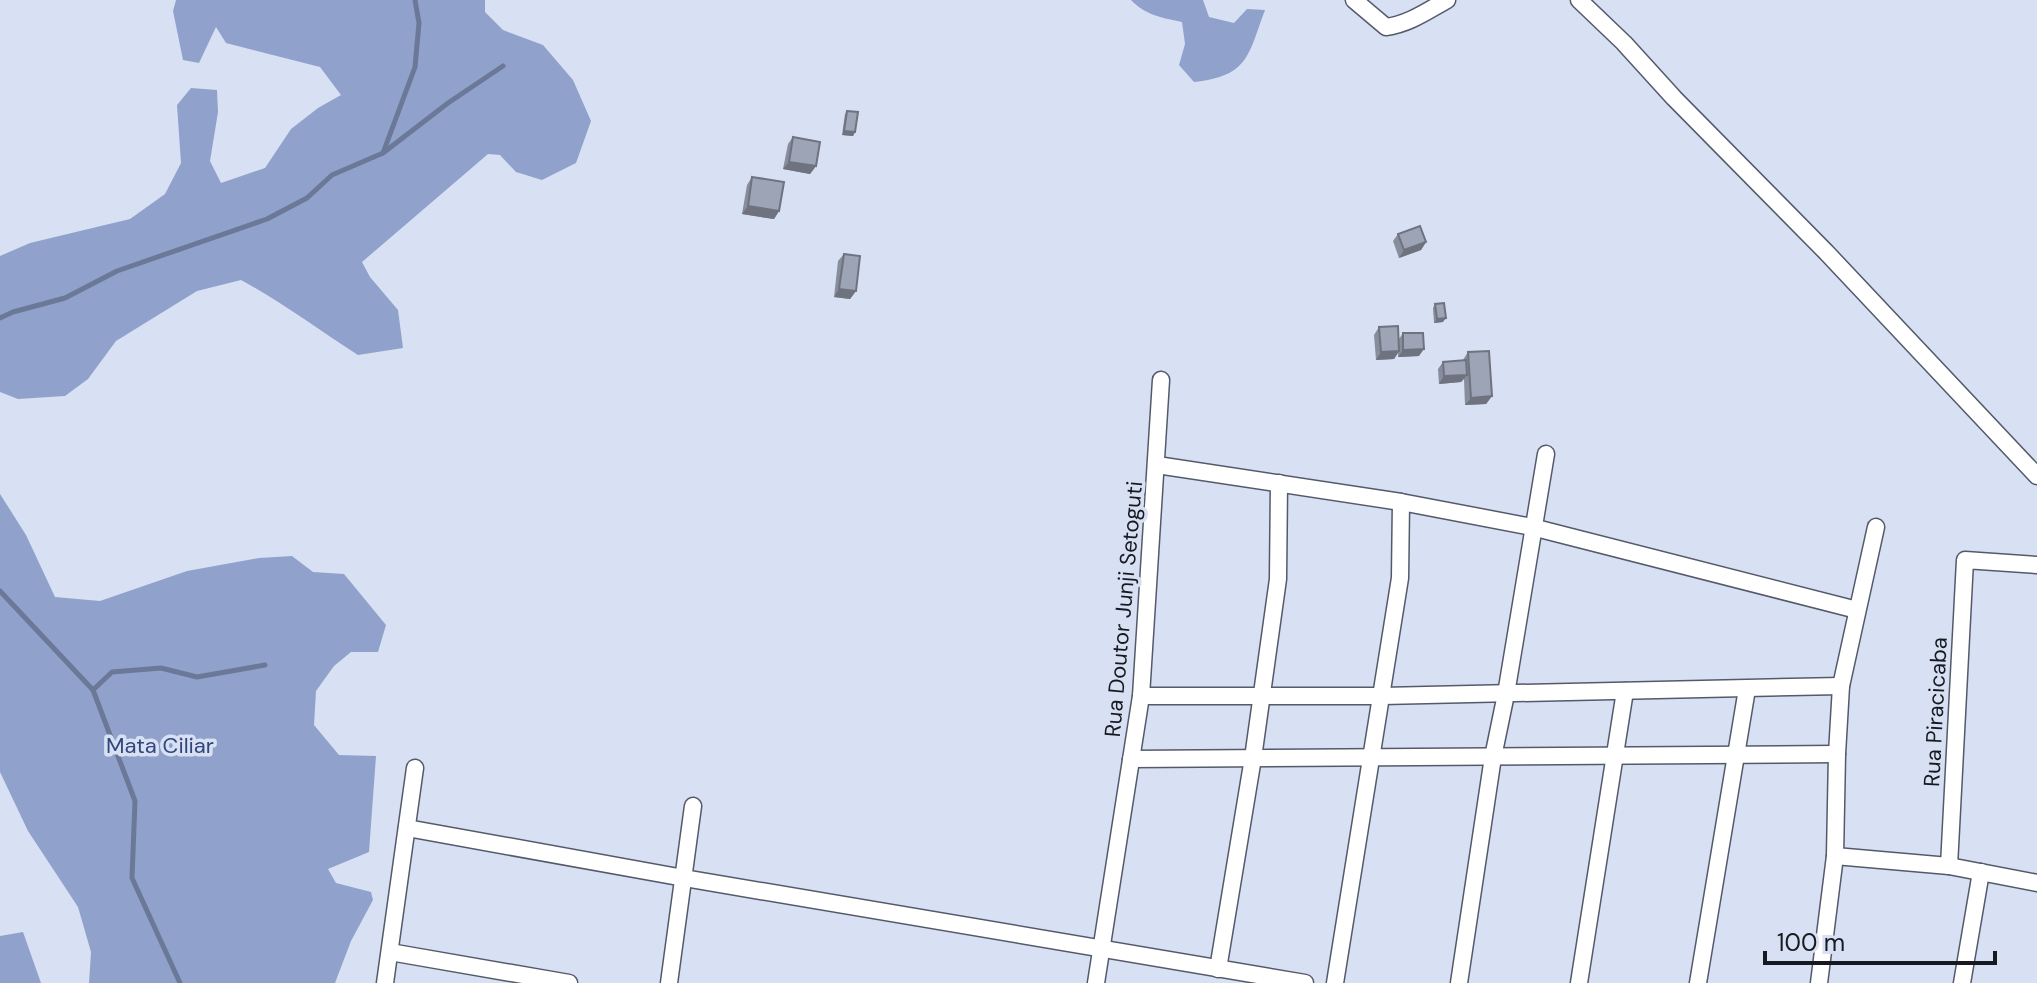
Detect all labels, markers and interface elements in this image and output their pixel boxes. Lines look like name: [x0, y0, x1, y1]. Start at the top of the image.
street label: Rua Doutor Junji Setoguti: [1098, 480, 1149, 738]
street label: Rua Piracicaba: [1917, 636, 1954, 788]
park label: Mata Ciliar: [106, 731, 214, 760]
scale bar: [1765, 915, 1995, 965]
text: 100 m: [1777, 927, 1845, 958]

